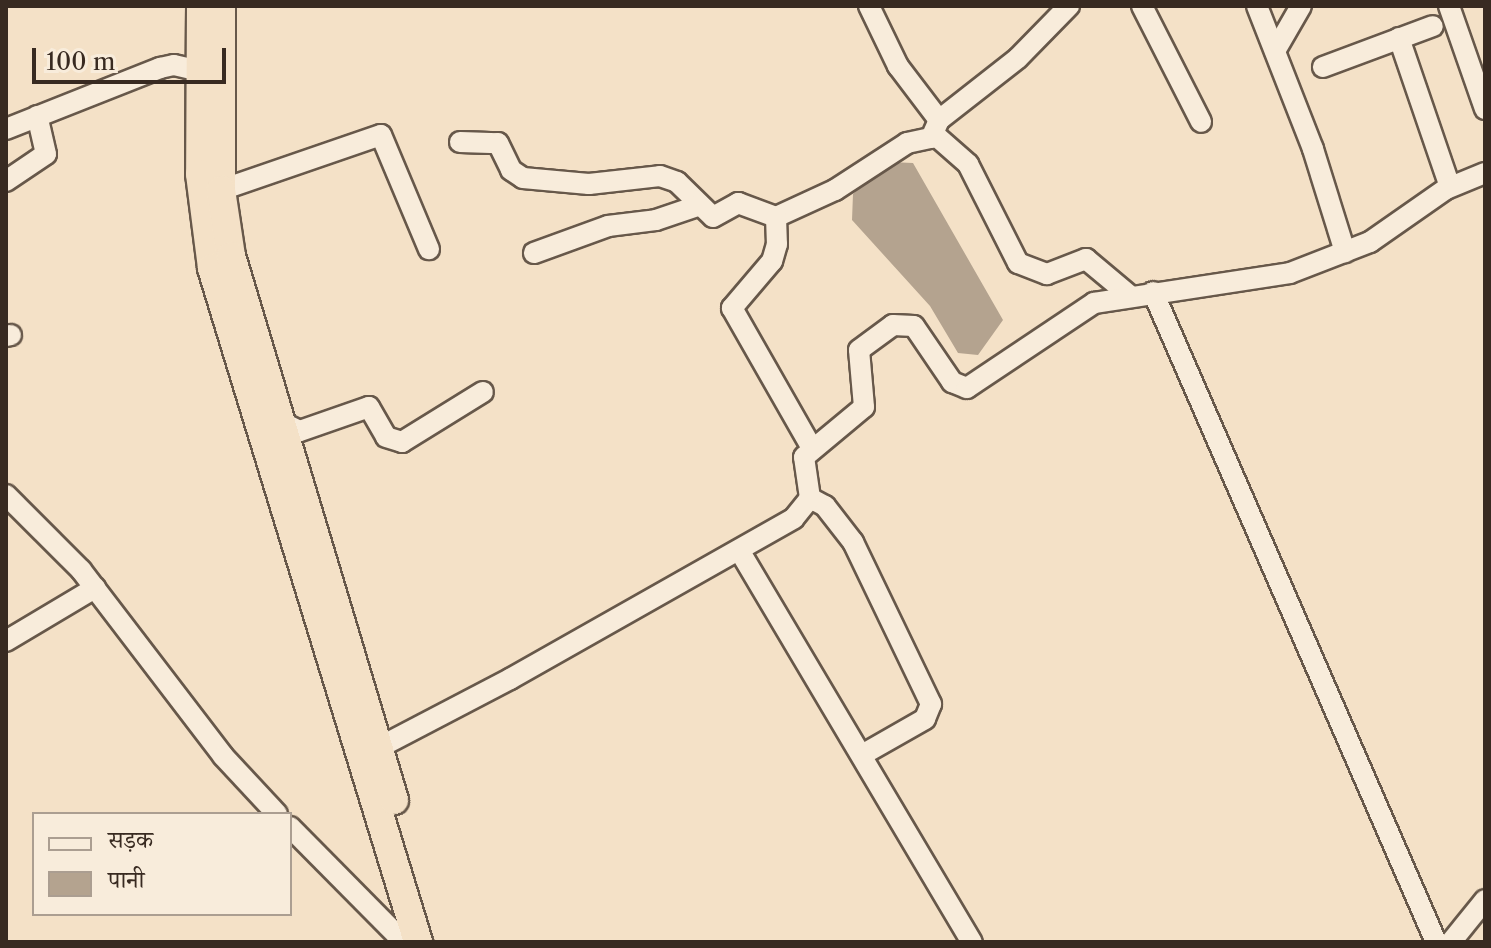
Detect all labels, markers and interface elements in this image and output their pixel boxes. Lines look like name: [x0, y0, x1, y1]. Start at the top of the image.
scale bar: [36, 32, 230, 82]
text: 100 m: [46, 47, 115, 76]
legend: [32, 812, 292, 916]
text: सड़क: [108, 825, 153, 854]
text: पानी: [108, 865, 145, 894]

